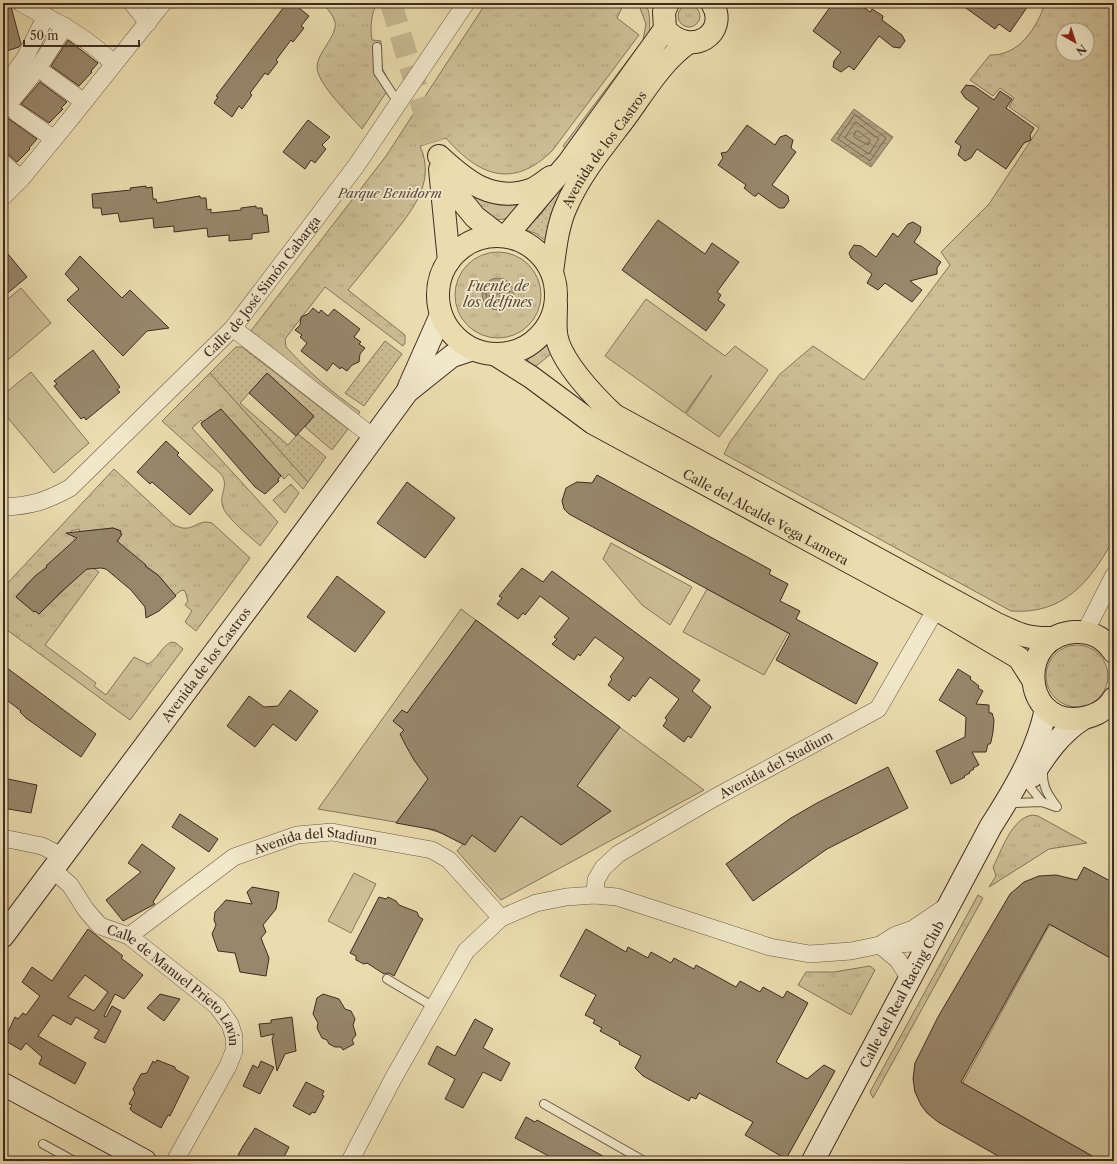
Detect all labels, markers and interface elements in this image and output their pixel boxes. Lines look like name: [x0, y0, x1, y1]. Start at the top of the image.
scale bar: [24, 22, 139, 48]
north arrow: [1055, 22, 1095, 62]
text: 50 m: [30, 28, 59, 43]
text: N: [1073, 41, 1089, 58]
street label: Avenida de los Castros: [558, 87, 650, 211]
park label: Parque Benidorm: [337, 185, 442, 201]
street label: Calle de José Simón Cabarga: [200, 213, 323, 361]
water label: Fuente de los delfines: [463, 277, 534, 311]
street label: Calle del Alcalde Vega Lamera: [680, 465, 851, 568]
street label: Avenida de los Castros: [157, 604, 254, 726]
street label: Avenida del Stadium: [715, 727, 835, 802]
street label: Avenida del Stadium: [250, 824, 379, 858]
street label: Calle del Real Racing Club: [856, 918, 947, 1070]
street label: Calle de Manuel Prieto Lavín: [105, 921, 242, 1046]

